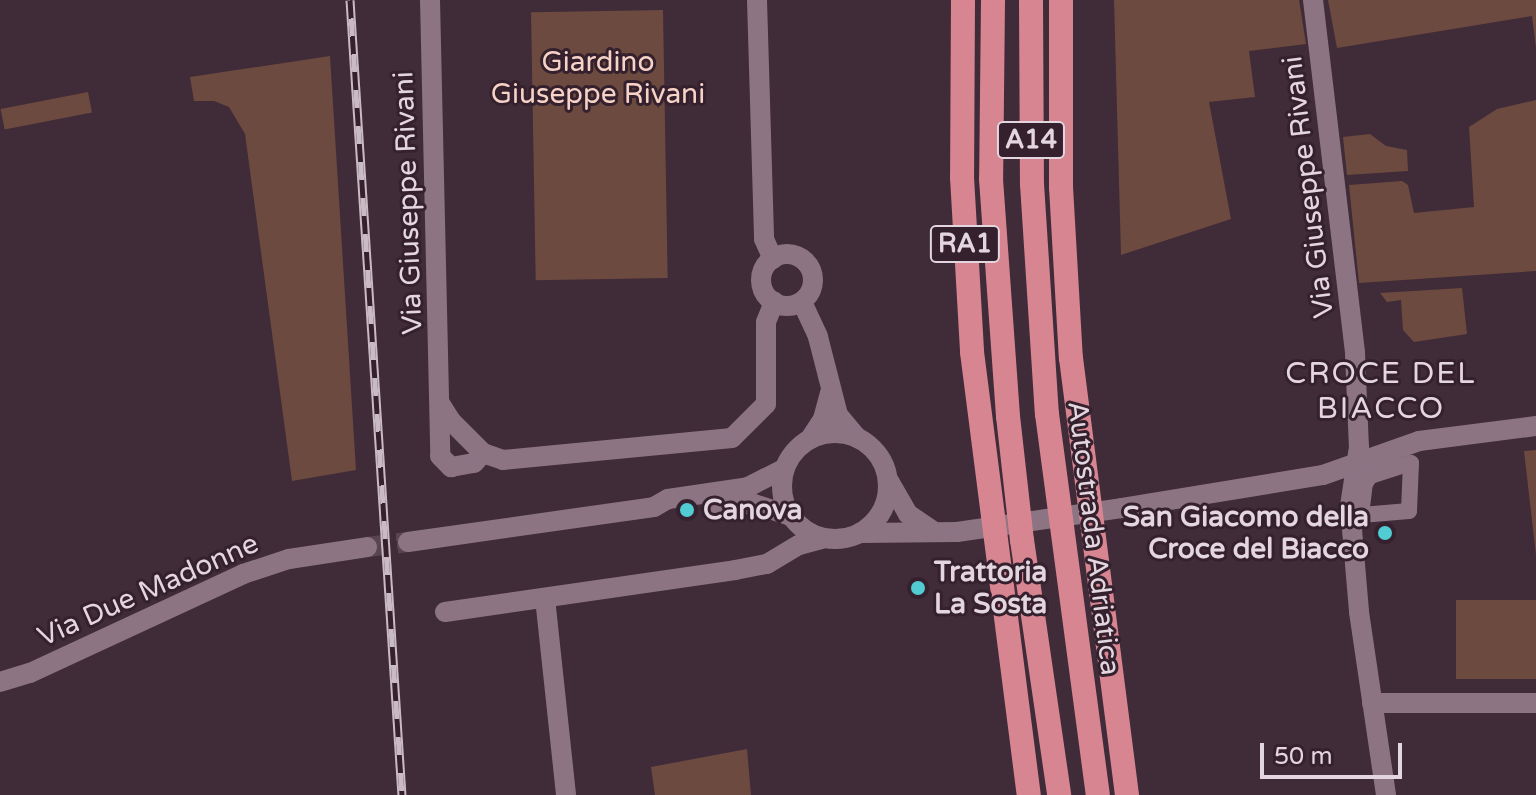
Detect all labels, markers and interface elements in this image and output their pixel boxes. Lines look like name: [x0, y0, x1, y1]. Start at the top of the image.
park label: Giardino Giuseppe Rivani: [491, 45, 705, 111]
street label: Via Giuseppe Rivani: [1275, 54, 1341, 320]
street label: Via Giuseppe Rivani: [387, 71, 429, 335]
road number: A14: [995, 118, 1067, 162]
road number: RA1: [929, 222, 1001, 266]
district label: CROCE DEL BIACCO: [1285, 356, 1477, 426]
street label: Autostrada Adriatica: [1061, 399, 1127, 677]
place label: Canova: [703, 493, 802, 527]
place label: San Giacomo della Croce del Biacco: [1123, 500, 1369, 566]
marker: Canova: [678, 501, 696, 519]
marker: San Giacomo della Croce del Biacco: [1376, 524, 1394, 542]
street label: Via Due Madonne: [33, 526, 263, 654]
place label: Trattoria La Sosta: [934, 555, 1047, 621]
marker: Trattoria La Sosta: [909, 579, 927, 597]
scale bar: [1264, 727, 1406, 777]
text: 50 m: [1274, 742, 1332, 771]

